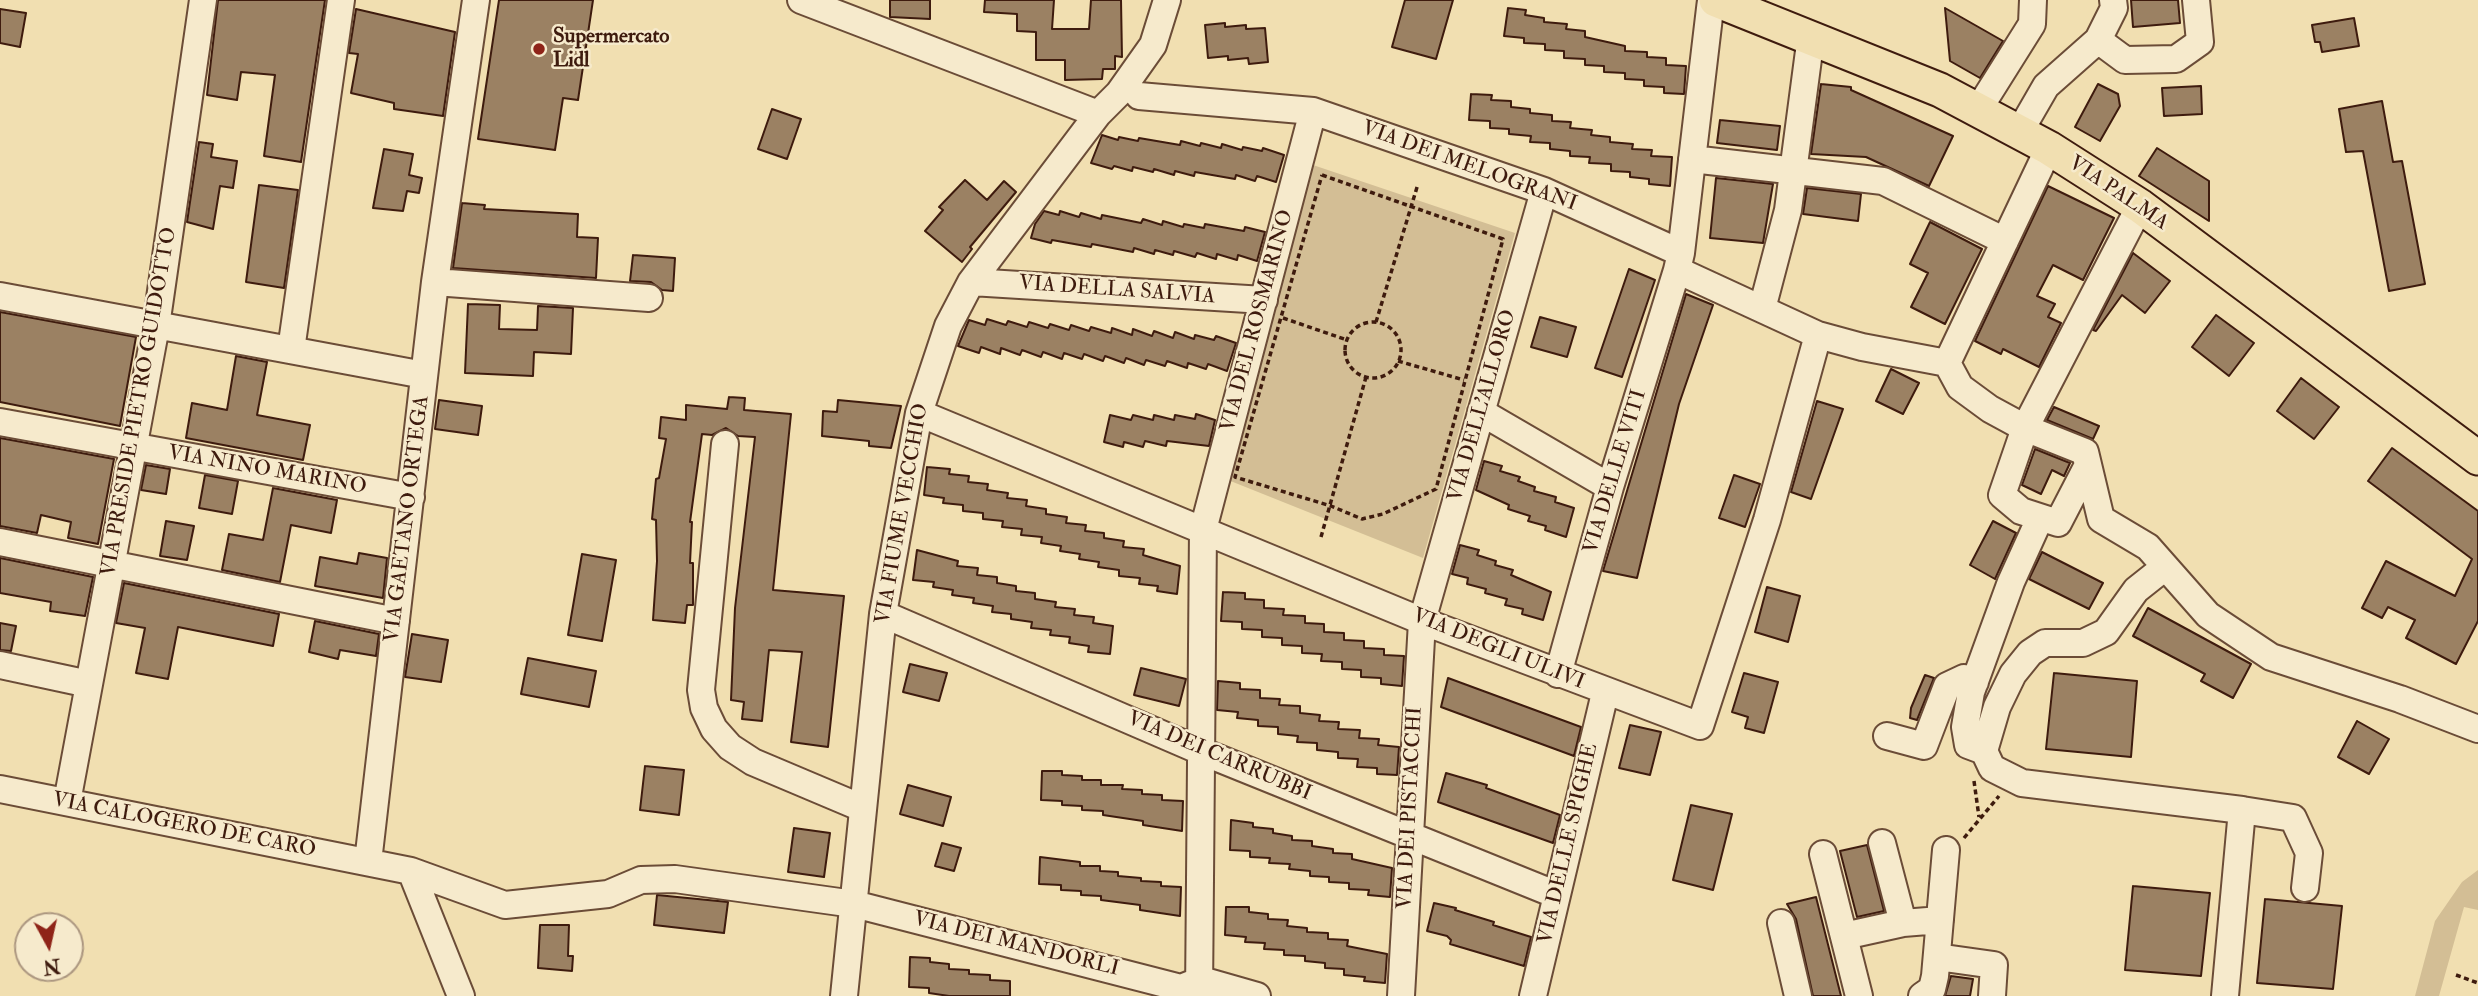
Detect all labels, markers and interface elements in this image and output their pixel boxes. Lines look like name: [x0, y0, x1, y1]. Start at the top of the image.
place label: Supermercato Lidl: [553, 24, 669, 74]
marker: Supermercato Lidl: [531, 41, 547, 57]
street label: VIA DEI MELOGRANI: [1358, 116, 1580, 218]
street label: VIA PALMA: [2063, 151, 2173, 237]
street label: VIA DEL ROSMARINO: [1216, 207, 1300, 435]
street label: VIA PRESIDE PIETRO GUIDOTTO: [97, 225, 183, 579]
street label: VIA DELLA SALVIA: [1018, 272, 1216, 310]
street label: VIA DELL'ALLORO: [1444, 307, 1522, 505]
street label: VIA DELLE VITI: [1579, 387, 1653, 557]
street label: VIA GAETANO ORTEGA: [380, 394, 436, 644]
street label: VIA FIUME VECCHIO: [871, 402, 935, 626]
street label: VIA NINO MARINO: [166, 441, 368, 501]
street label: VIA DEGLI ULIVI: [1408, 604, 1588, 696]
street label: VIA DEI PISTACCHI: [1393, 706, 1429, 910]
street label: VIA DEI CARRUBBI: [1123, 707, 1315, 807]
street label: VIA DELLE SPIGHE: [1534, 741, 1604, 947]
street label: VIA CALOGERO DE CARO: [50, 788, 318, 864]
street label: VIA DEI MANDORLI: [911, 907, 1121, 983]
north arrow: [14, 912, 84, 982]
text: N: [42, 953, 62, 979]

